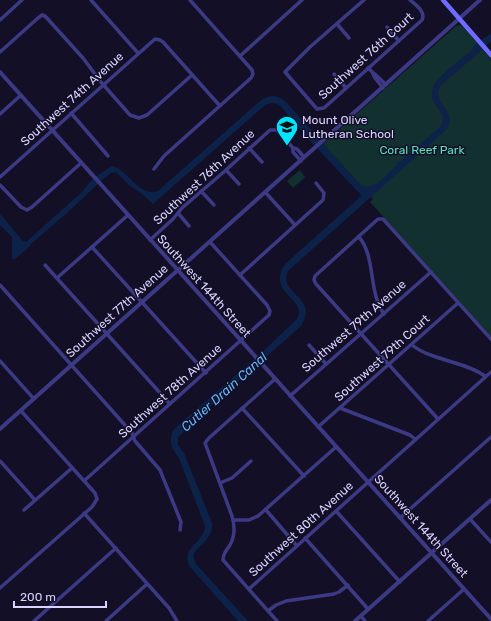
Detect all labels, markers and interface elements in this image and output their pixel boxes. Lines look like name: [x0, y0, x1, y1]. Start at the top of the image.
street label: Southwest 76th Court: [316, 10, 417, 102]
street label: Southwest 74th Avenue: [18, 49, 126, 149]
place label: Mount Olive Lutheran School: [302, 113, 394, 141]
school or university icon: Mount Olive Lutheran School: [274, 114, 300, 147]
street label: Southwest 76th Avenue: [151, 126, 258, 228]
park label: Coral Reef Park: [379, 143, 465, 157]
street label: Southwest 144th Street: [154, 232, 254, 340]
street label: Southwest 77th Avenue: [63, 261, 171, 360]
street label: Southwest 79th Avenue: [299, 277, 409, 375]
street label: Southwest 79th Court: [332, 311, 433, 404]
street label: Southwest 78th Avenue: [116, 341, 225, 441]
water label: Cutler Drain Canal: [178, 349, 271, 435]
street label: Southwest 144th Street: [371, 472, 471, 580]
street label: Southwest 80th Avenue: [246, 478, 356, 579]
scale bar: [14, 583, 106, 609]
text: 200 m: [20, 590, 56, 604]

